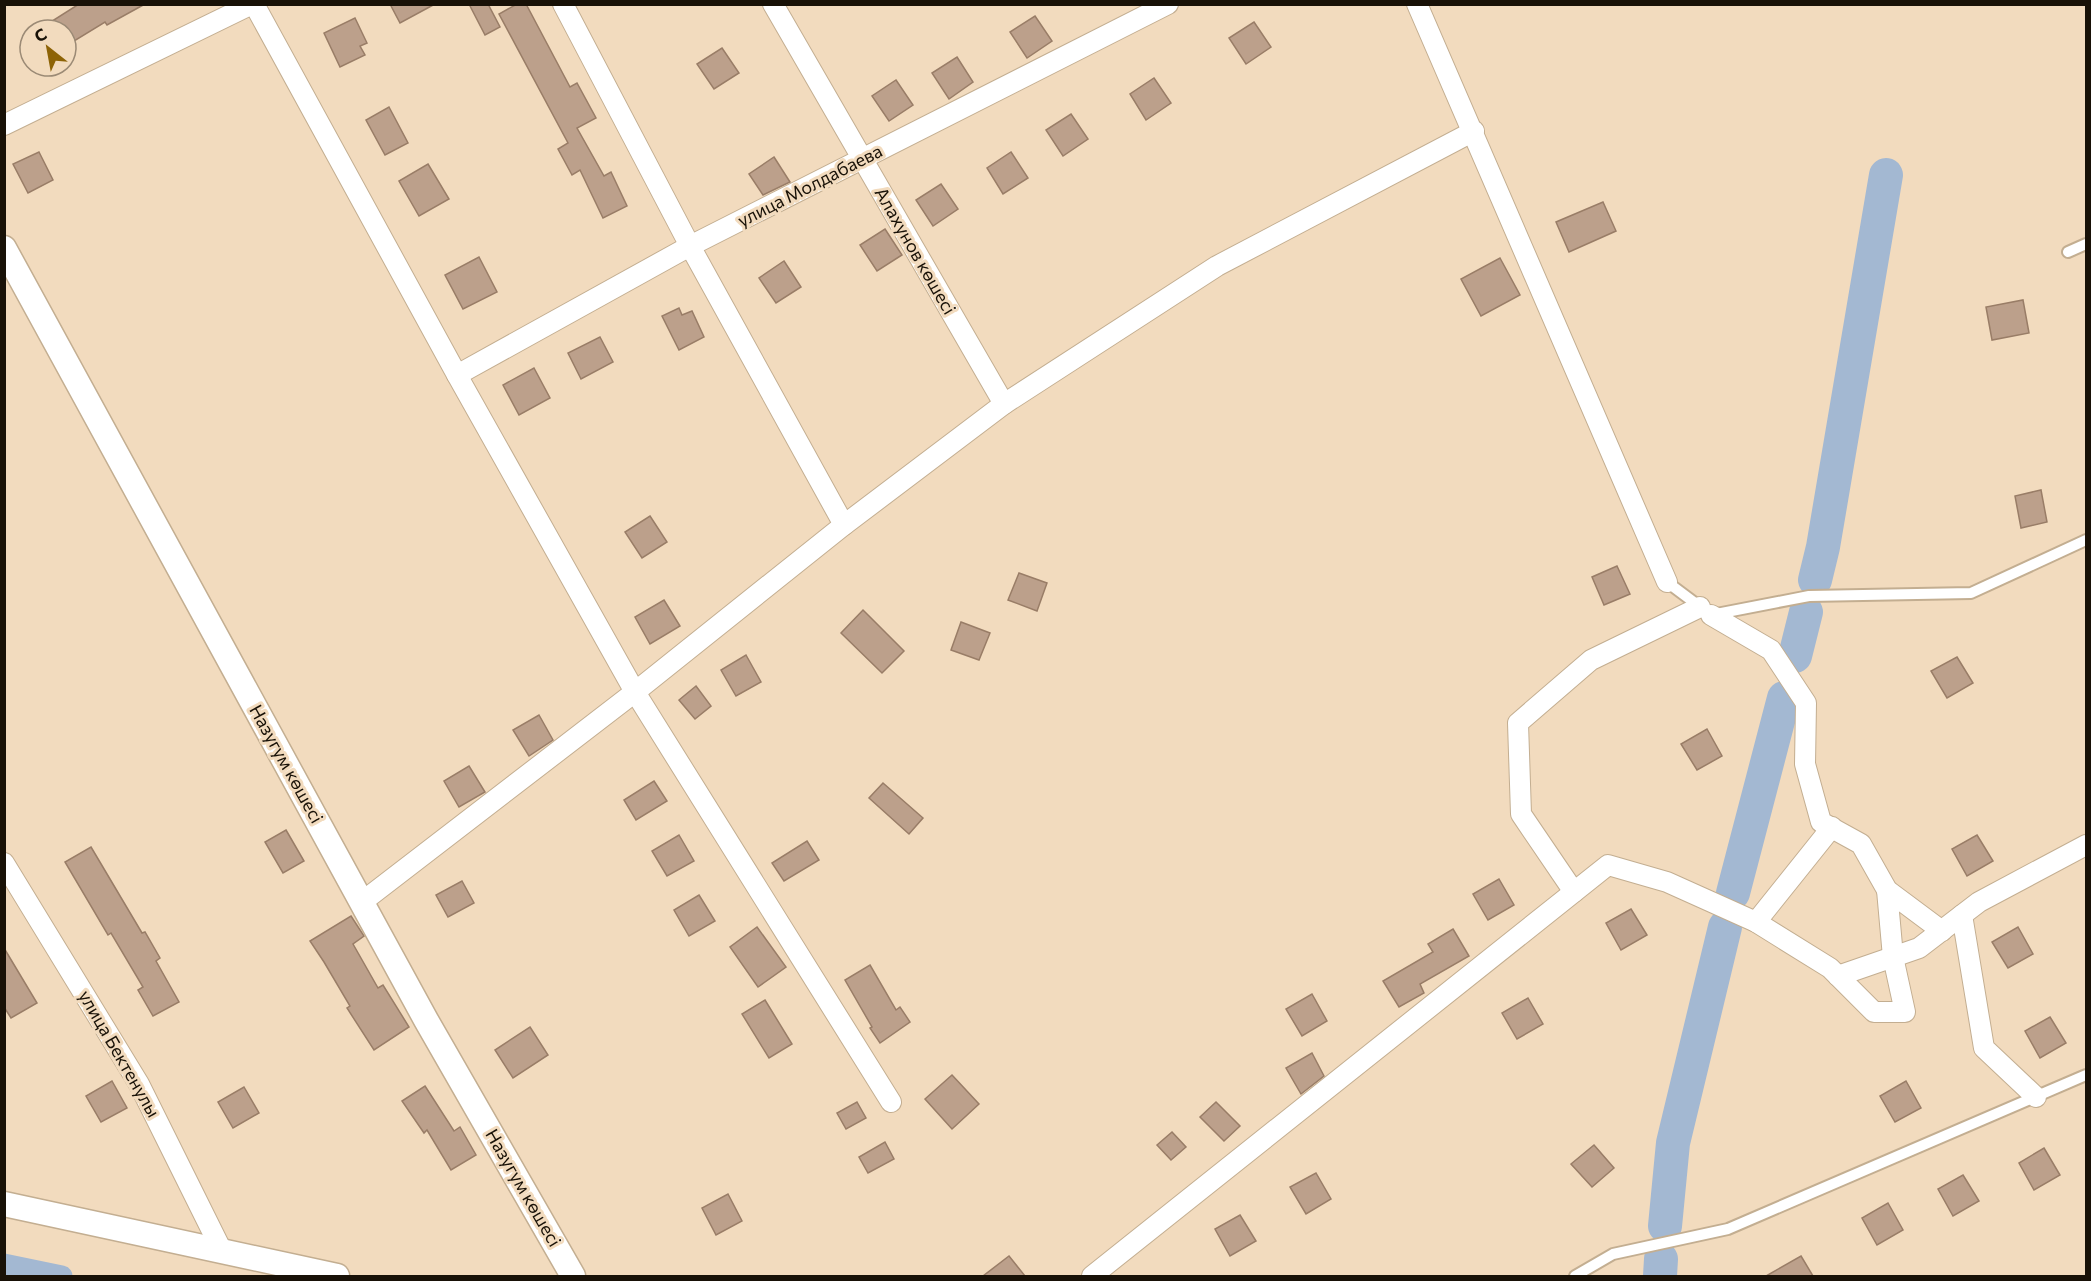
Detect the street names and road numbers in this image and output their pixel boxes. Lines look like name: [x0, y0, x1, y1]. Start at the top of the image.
street label: улица Молдабаева: [734, 139, 886, 231]
street label: Алахунов көшесі: [871, 183, 961, 318]
street label: Назугум көшесі: [245, 700, 329, 827]
street label: улица Бектенулы: [75, 986, 165, 1121]
street label: Назугум көшесі: [481, 1125, 566, 1250]

